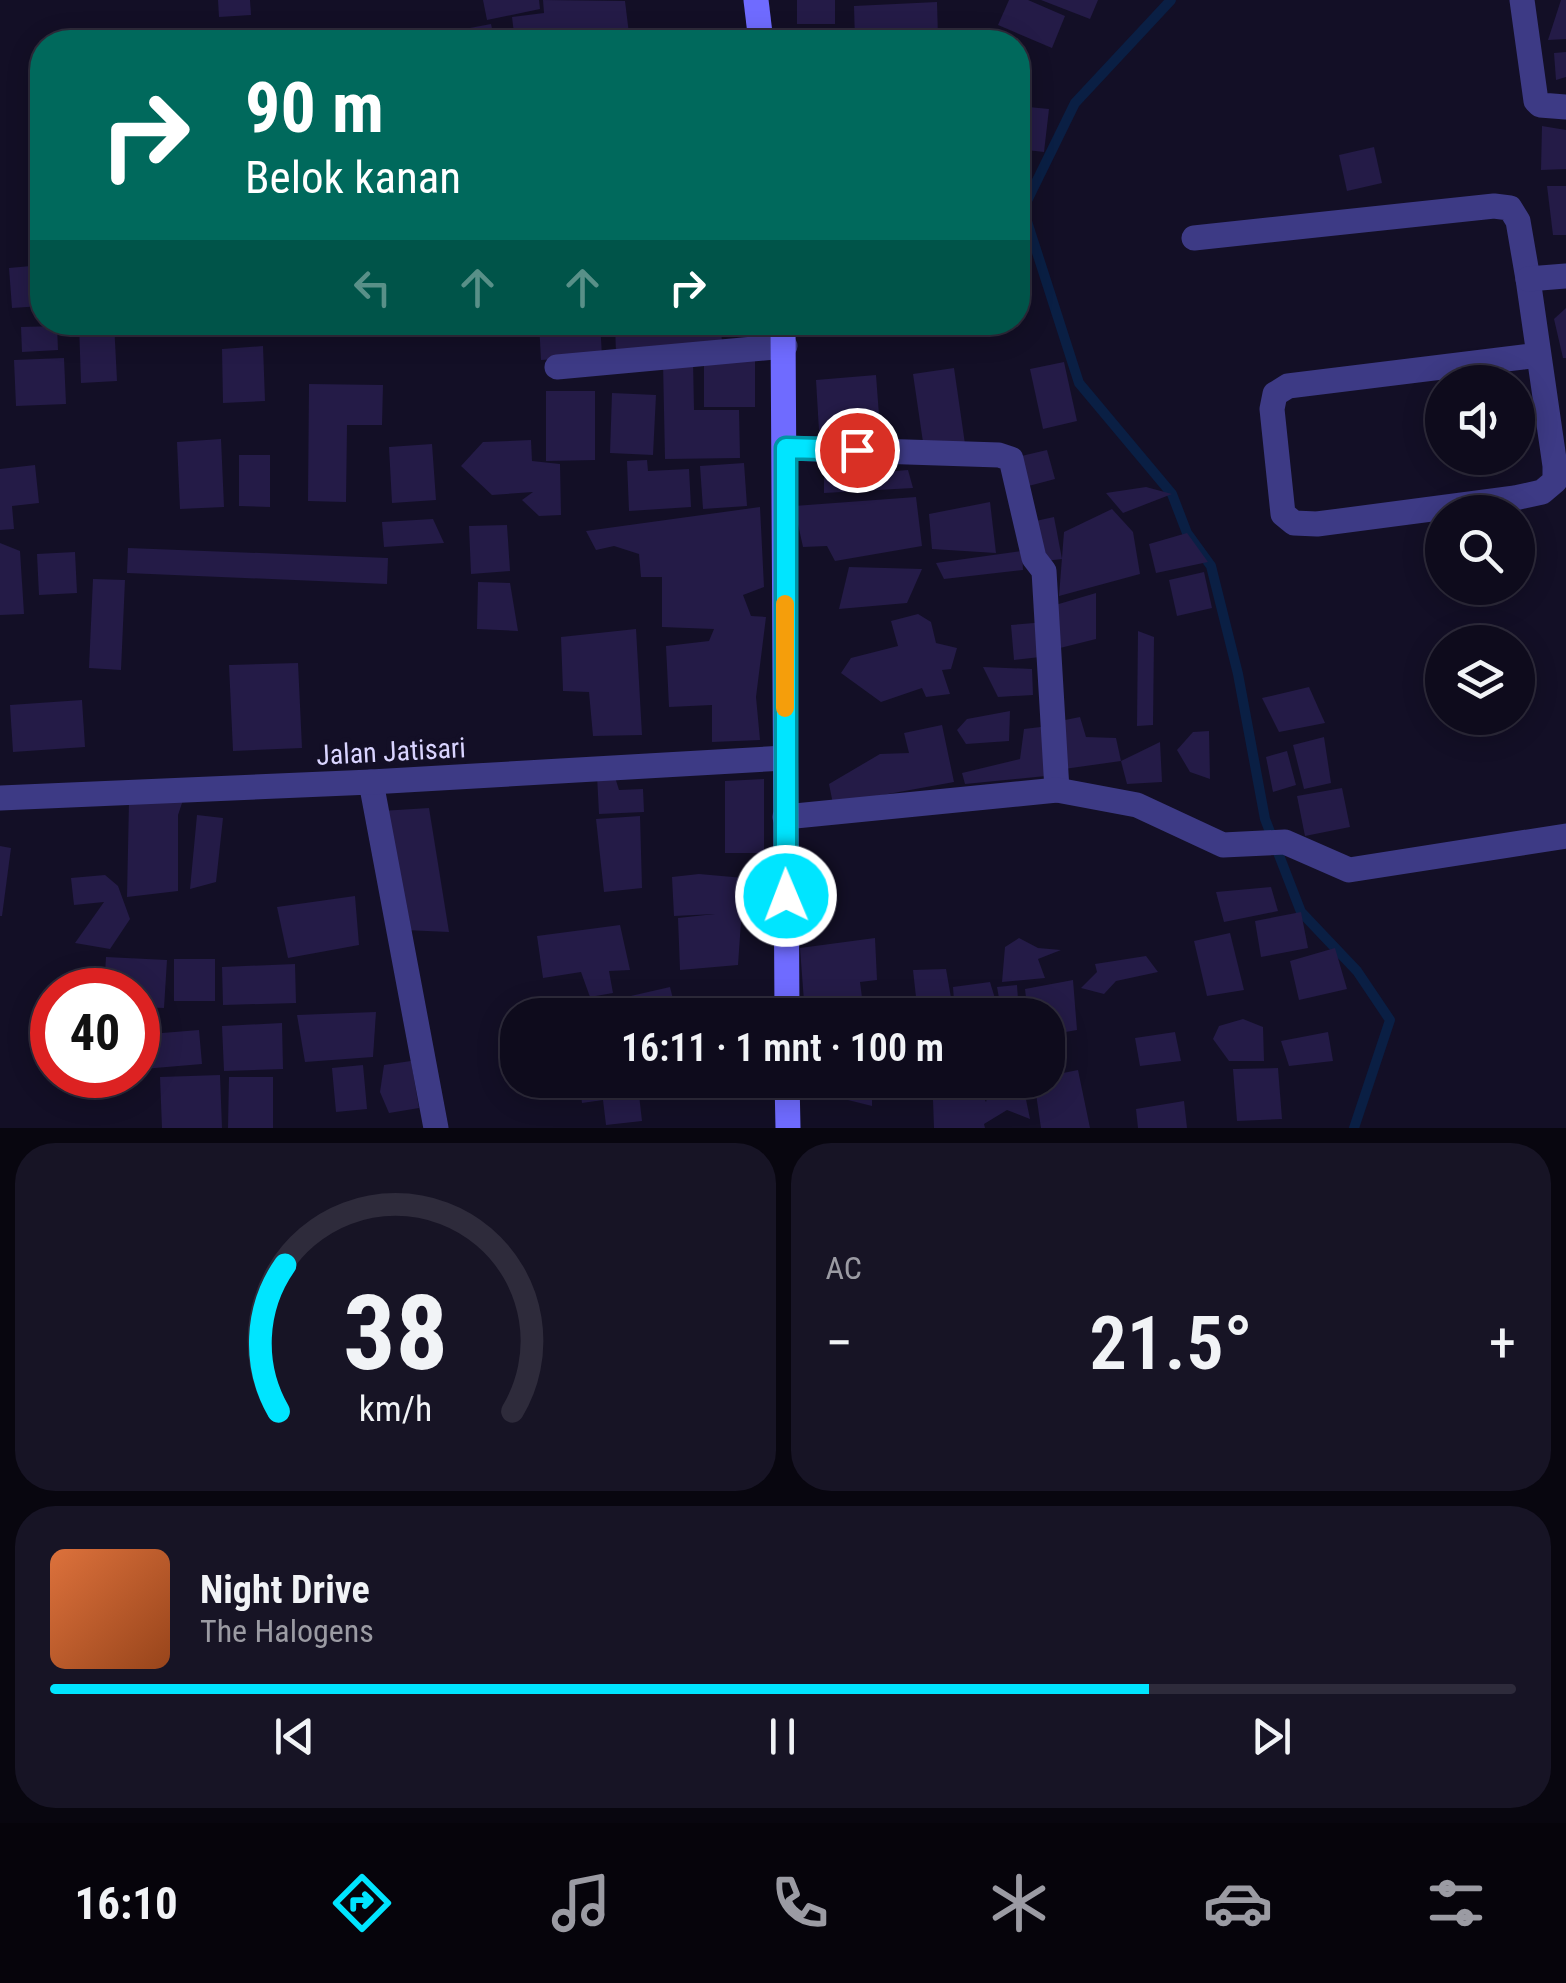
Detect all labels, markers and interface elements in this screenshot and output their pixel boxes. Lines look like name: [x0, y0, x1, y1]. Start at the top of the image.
text: 90 m: [245, 67, 384, 149]
icon: right: [80, 70, 210, 200]
text: Belok kanan: [245, 151, 461, 204]
icon: left: [345, 260, 400, 315]
icon: ahead: [450, 260, 505, 315]
icon: ahead: [555, 260, 610, 315]
icon: right: [660, 260, 715, 315]
map controls: [1425, 365, 1535, 735]
button: sound: [1425, 365, 1535, 475]
pin: [815, 408, 900, 493]
icon: arrive: [830, 423, 885, 478]
button: search: [1425, 495, 1535, 605]
button: layers: [1425, 625, 1535, 735]
street label: Jalan Jatisari: [315, 731, 467, 772]
position arrow: [734, 844, 838, 948]
speed limit sign: 40: [30, 968, 160, 1098]
text: 16:11 · 1 mnt · 100 m: [621, 1026, 944, 1070]
text: AC: [826, 1249, 862, 1287]
text: 38: [343, 1273, 448, 1394]
text: 21.5°: [1089, 1299, 1253, 1387]
text: −: [826, 1311, 853, 1375]
text: +: [1489, 1311, 1516, 1375]
text: km/h: [358, 1388, 432, 1430]
text: Night Drive: [200, 1568, 370, 1612]
text: The Halogens: [200, 1612, 374, 1650]
icon: previous: [267, 1709, 322, 1764]
icon: pause: [755, 1709, 810, 1764]
icon: next: [1244, 1709, 1299, 1764]
icon: directions: [327, 1868, 397, 1938]
icon: music: [546, 1868, 616, 1938]
icon: phone: [765, 1868, 835, 1938]
icon: climate: [984, 1868, 1054, 1938]
icon: car: [1203, 1868, 1273, 1938]
icon: filters: [1421, 1868, 1491, 1938]
text: 16:10: [74, 1877, 178, 1930]

